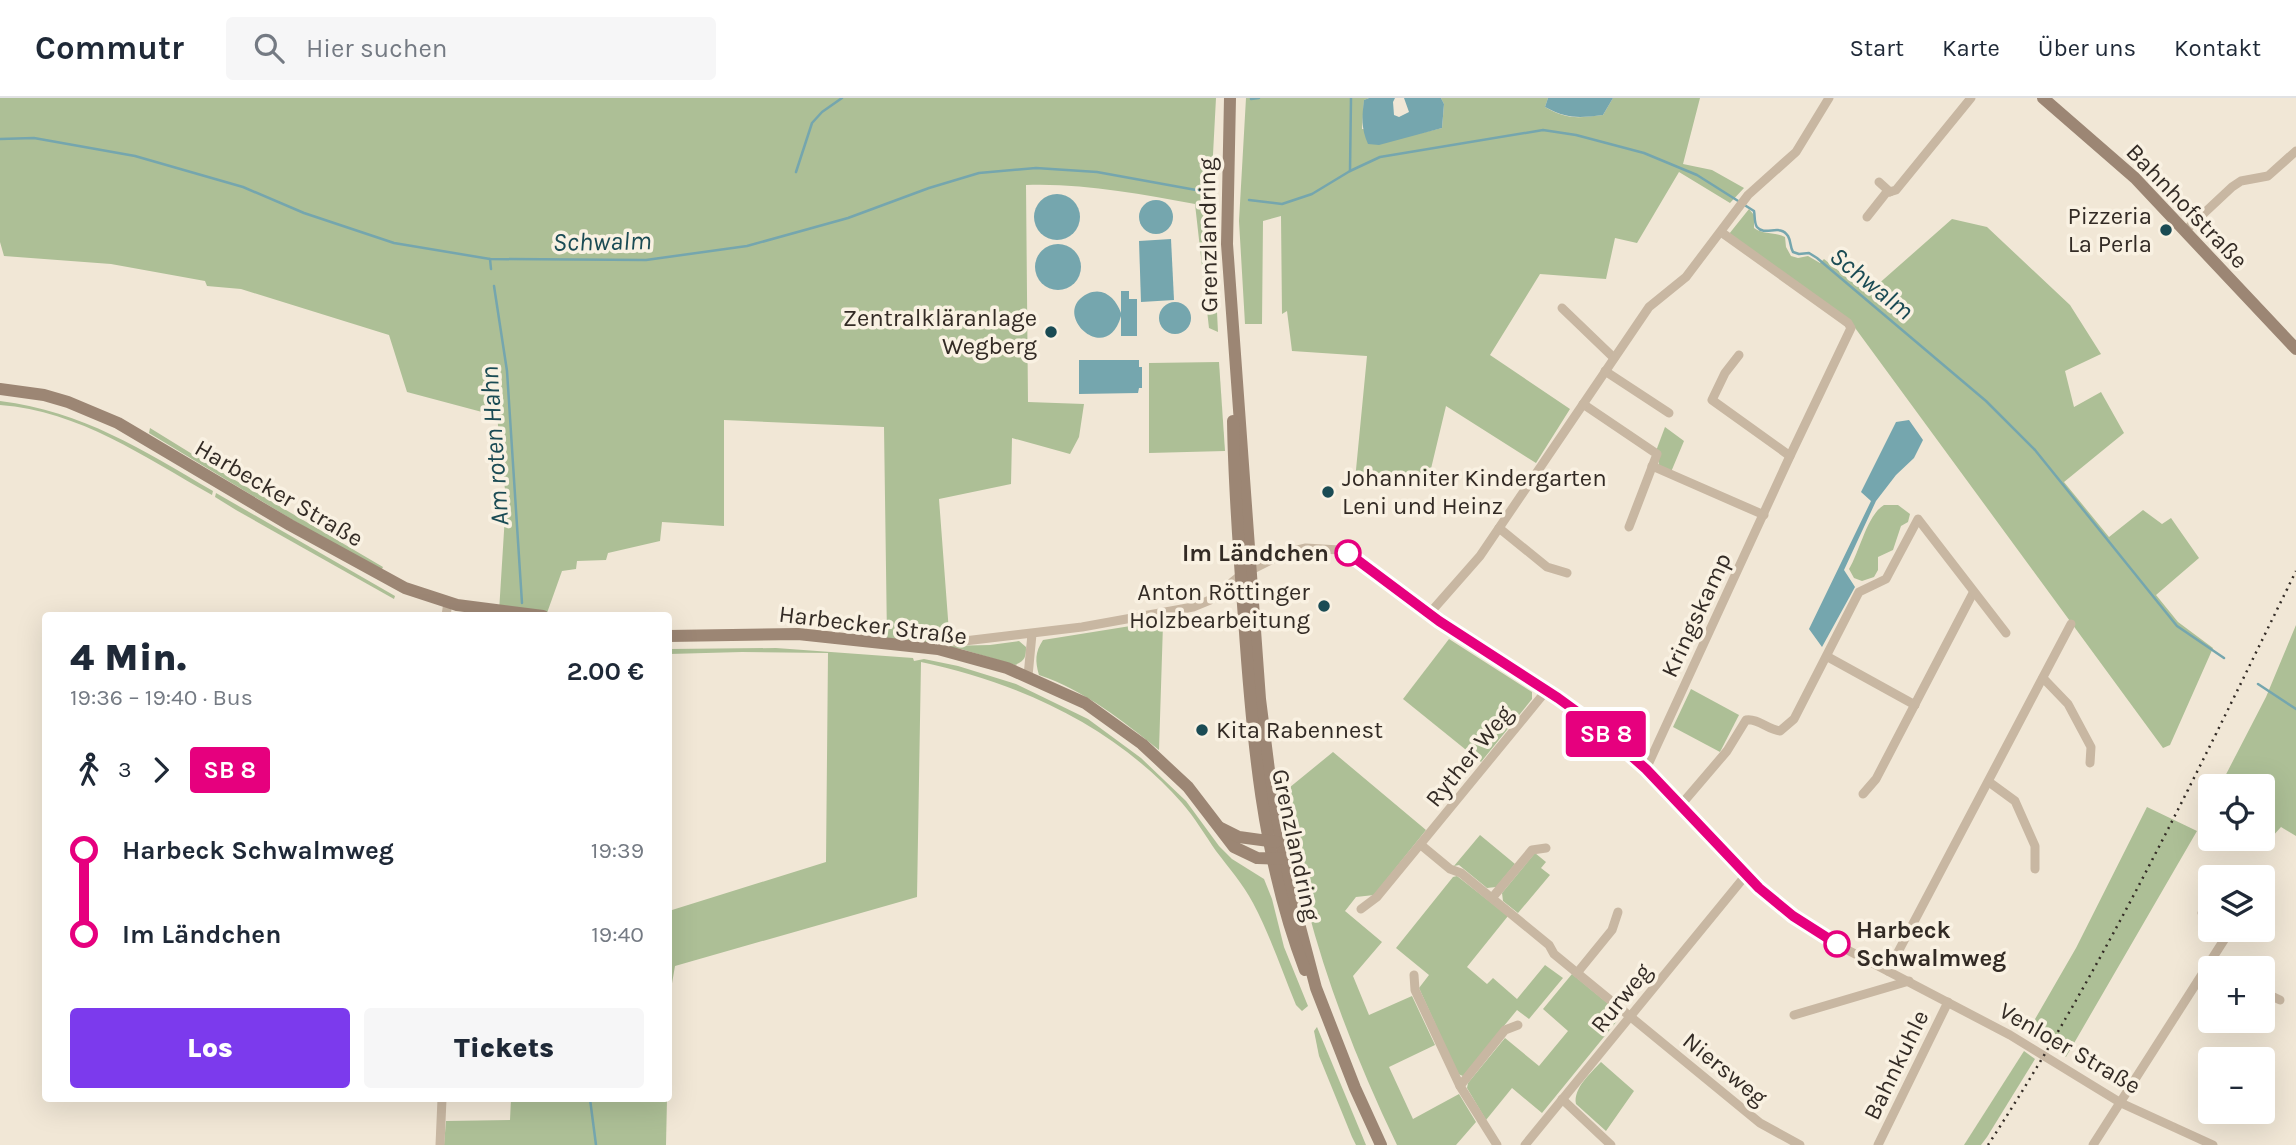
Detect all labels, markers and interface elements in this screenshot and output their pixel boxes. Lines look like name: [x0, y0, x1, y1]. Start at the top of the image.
search box: [226, 17, 716, 80]
text: Commutr: [35, 29, 184, 67]
icon: search: [250, 29, 288, 67]
text: Hier suchen: [306, 33, 448, 64]
text: Start: [1850, 34, 1904, 62]
text: Karte: [1942, 34, 2000, 62]
text: Über uns: [2038, 34, 2136, 62]
text: Kontakt: [2174, 34, 2261, 62]
street label: Bahnhofstraße: [2120, 138, 2254, 274]
street label: Grenzlandring: [1193, 157, 1223, 313]
place label: Pizzeria La Perla: [2067, 202, 2152, 258]
marker: Pizzeria La Perla: [2158, 222, 2174, 238]
water label: Schwalm: [552, 225, 652, 258]
water label: Schwalm: [1824, 240, 1920, 327]
place label: Zentralkläranlage Wegberg: [843, 304, 1037, 360]
marker: Zentralkläranlage Wegberg: [1043, 324, 1059, 340]
water label: Am roten Hahn: [473, 365, 516, 527]
street label: Harbecker Straße: [190, 433, 368, 553]
place label: Johanniter Kindergarten Leni und Heinz: [1342, 464, 1607, 520]
marker: Johanniter Kindergarten Leni und Heinz: [1320, 484, 1336, 500]
place label: Im Ländchen: [1182, 539, 1329, 567]
marker: Im Ländchen: [1335, 540, 1361, 566]
street label: Kringskamp: [1655, 548, 1737, 682]
place label: Anton Röttinger Holzbearbeitung: [1129, 578, 1310, 634]
marker: Anton Röttinger Holzbearbeitung: [1316, 598, 1332, 614]
street label: Harbecker Straße: [777, 600, 969, 650]
text: 4 Min.: [70, 635, 186, 680]
text: 2.00 €: [567, 656, 644, 687]
text: 19:36 – 19:40 · Bus: [70, 684, 253, 711]
street label: Ryther Weg: [1420, 699, 1519, 812]
line badge: SB 8: [1557, 711, 1655, 757]
place label: Kita Rabennest: [1216, 716, 1383, 744]
text: SB 8: [1580, 720, 1632, 748]
marker: Kita Rabennest: [1194, 722, 1210, 738]
icon: walk: [70, 751, 108, 789]
icon: forward: [142, 751, 180, 789]
text: 3: [118, 756, 132, 783]
text: SB 8: [204, 756, 256, 784]
street label: Grenzlandring: [1266, 766, 1326, 924]
map controls: [2198, 774, 2275, 1124]
button: locate: [2198, 774, 2275, 851]
text: Harbeck Schwalmweg: [122, 835, 394, 866]
text: 19:39: [591, 837, 644, 864]
button: layers: [2198, 865, 2275, 942]
place label: Harbeck Schwalmweg: [1856, 916, 2006, 972]
text: Im Ländchen: [122, 919, 281, 950]
text: 19:40: [591, 921, 644, 948]
marker: Harbeck Schwalmweg: [1824, 931, 1850, 957]
button: +: [2198, 956, 2275, 1033]
street label: Rurweg: [1585, 957, 1658, 1038]
street label: Venloer Straße: [1994, 996, 2146, 1100]
street label: Bahnkuhle: [1857, 1006, 1935, 1124]
button: Los: [70, 1008, 350, 1088]
button: Tickets: [364, 1008, 644, 1088]
street label: Niersweg: [1677, 1027, 1773, 1112]
button: −: [2198, 1047, 2275, 1124]

